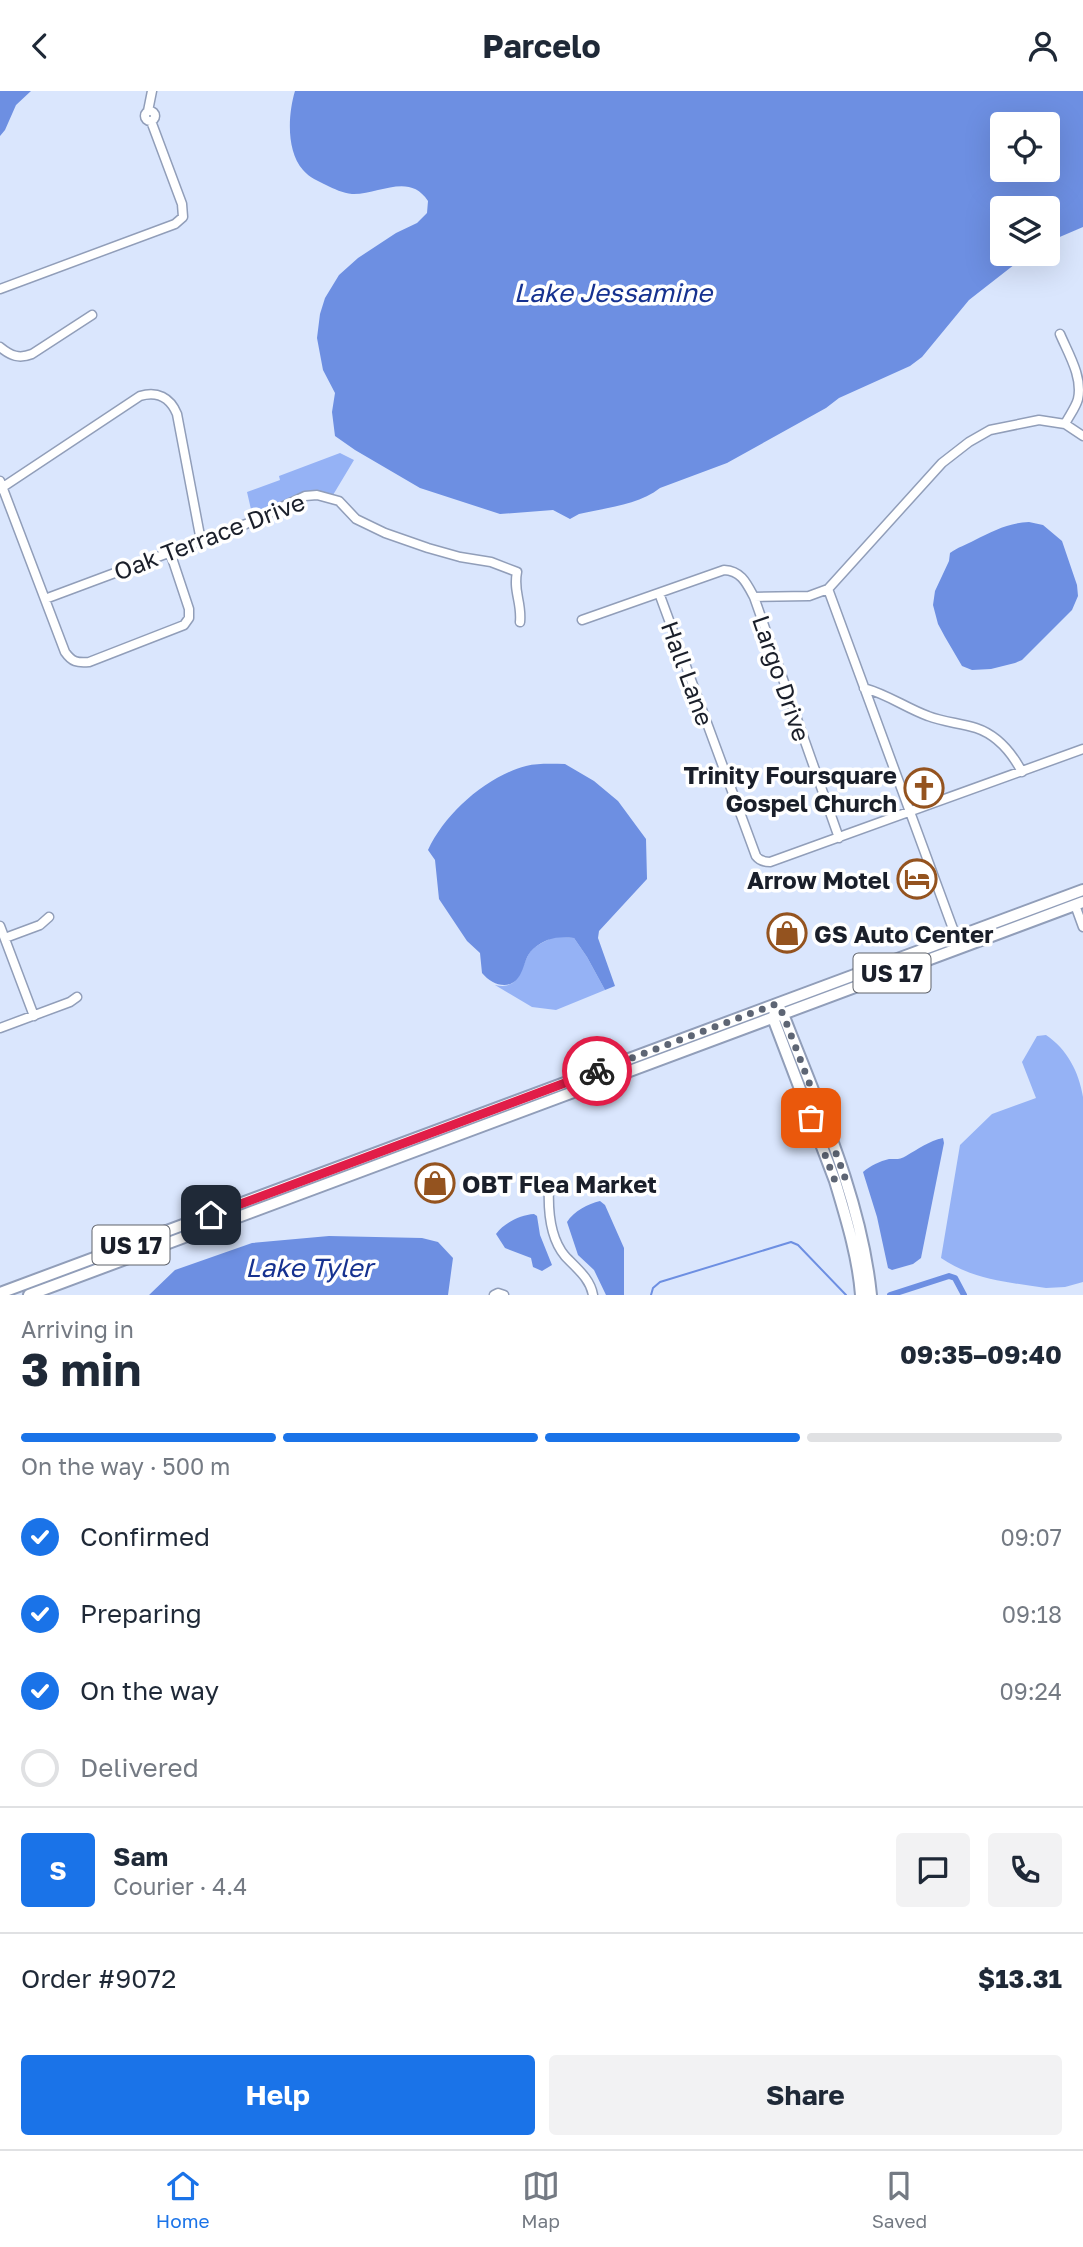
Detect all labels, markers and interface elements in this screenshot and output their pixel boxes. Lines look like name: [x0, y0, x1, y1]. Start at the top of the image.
icon: back: [21, 27, 59, 65]
text: Parcelo: [482, 27, 601, 65]
icon: person: [1024, 27, 1062, 65]
map controls: [990, 112, 1060, 266]
button: locate: [990, 112, 1060, 182]
button: layers: [990, 196, 1060, 266]
water label: Lake Jessamine: [514, 277, 714, 308]
street label: Oak Terrace Drive: [109, 486, 309, 586]
street label: Largo Drive: [747, 611, 817, 745]
street label: Hall Lane: [656, 617, 720, 729]
place label: Trinity Foursquare Gospel Church: [683, 760, 897, 817]
church icon: Trinity Foursquare Gospel Church: [903, 767, 945, 809]
hotel icon: Arrow Motel: [896, 858, 938, 900]
place label: Arrow Motel: [747, 865, 890, 894]
shop icon: GS Auto Center: [766, 912, 808, 954]
place label: GS Auto Center: [814, 919, 994, 948]
road number: US 17: [854, 953, 931, 993]
courier: [562, 1036, 632, 1106]
icon: bike: [578, 1052, 616, 1090]
pin: [781, 1088, 841, 1148]
icon: bag: [792, 1099, 830, 1137]
shop icon: OBT Flea Market: [414, 1162, 456, 1204]
place label: OBT Flea Market: [462, 1169, 657, 1198]
pin: [181, 1185, 241, 1245]
icon: home: [192, 1196, 230, 1234]
road number: US 17: [92, 1225, 170, 1265]
water label: Lake Tyler: [245, 1252, 377, 1283]
text: Arriving in: [21, 1315, 134, 1343]
text: 09:35–09:40: [900, 1339, 1062, 1370]
text: 3 min: [21, 1341, 141, 1396]
text: On the way · 500 m: [21, 1452, 230, 1480]
icon: check: [21, 1518, 59, 1556]
text: Confirmed: [80, 1521, 210, 1552]
text: 09:07: [1000, 1523, 1062, 1551]
icon: check: [21, 1595, 59, 1633]
text: Preparing: [80, 1598, 202, 1629]
text: 09:18: [1002, 1600, 1062, 1628]
icon: check: [21, 1672, 59, 1710]
text: On the way: [80, 1675, 219, 1706]
text: 09:24: [1000, 1677, 1062, 1705]
text: Delivered: [80, 1752, 199, 1783]
button: chat: [896, 1833, 970, 1907]
button: phone: [988, 1833, 1062, 1907]
text: Sam: [113, 1841, 168, 1872]
text: S: [49, 1855, 67, 1886]
text: Courier · 4.4: [113, 1872, 247, 1900]
text: Order #9072: [21, 1963, 176, 1994]
text: $13.31: [978, 1963, 1062, 1994]
button: Help: [21, 2055, 535, 2135]
button: Share: [549, 2055, 1062, 2135]
tab: Home: [156, 2167, 210, 2232]
tab: Map: [521, 2167, 560, 2232]
tab: Saved: [872, 2167, 927, 2232]

